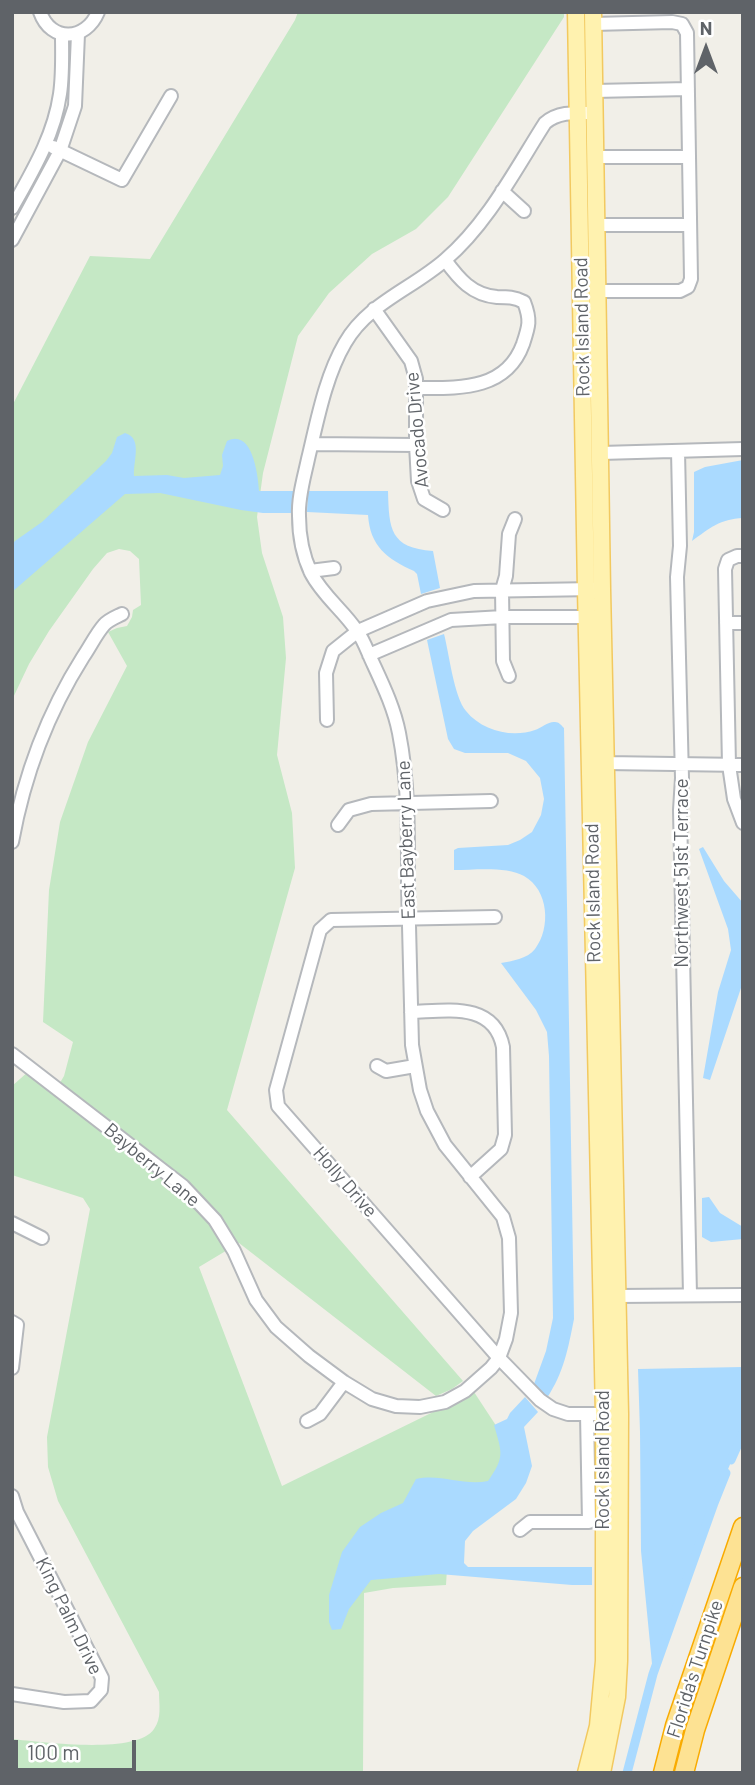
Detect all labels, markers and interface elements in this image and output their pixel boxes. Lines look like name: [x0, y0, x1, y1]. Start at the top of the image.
north arrow: [671, 14, 741, 84]
text: N: [700, 16, 712, 39]
street label: Rock Island Road: [569, 257, 595, 397]
street label: Avocado Drive: [401, 371, 433, 489]
street label: East Bayberry Lane: [392, 760, 420, 920]
street label: Northwest 51st Terrace: [671, 778, 693, 968]
street label: Rock Island Road: [580, 823, 606, 963]
street label: Bayberry Lane: [99, 1118, 205, 1212]
street label: Holly Drive: [308, 1142, 382, 1222]
street label: Rock Island Road: [592, 1390, 614, 1530]
street label: King Palm Drive: [31, 1554, 107, 1678]
street label: Florida's Turnpike: [662, 1597, 728, 1741]
scale bar: [18, 1726, 140, 1770]
text: 100 m: [27, 1739, 80, 1764]

